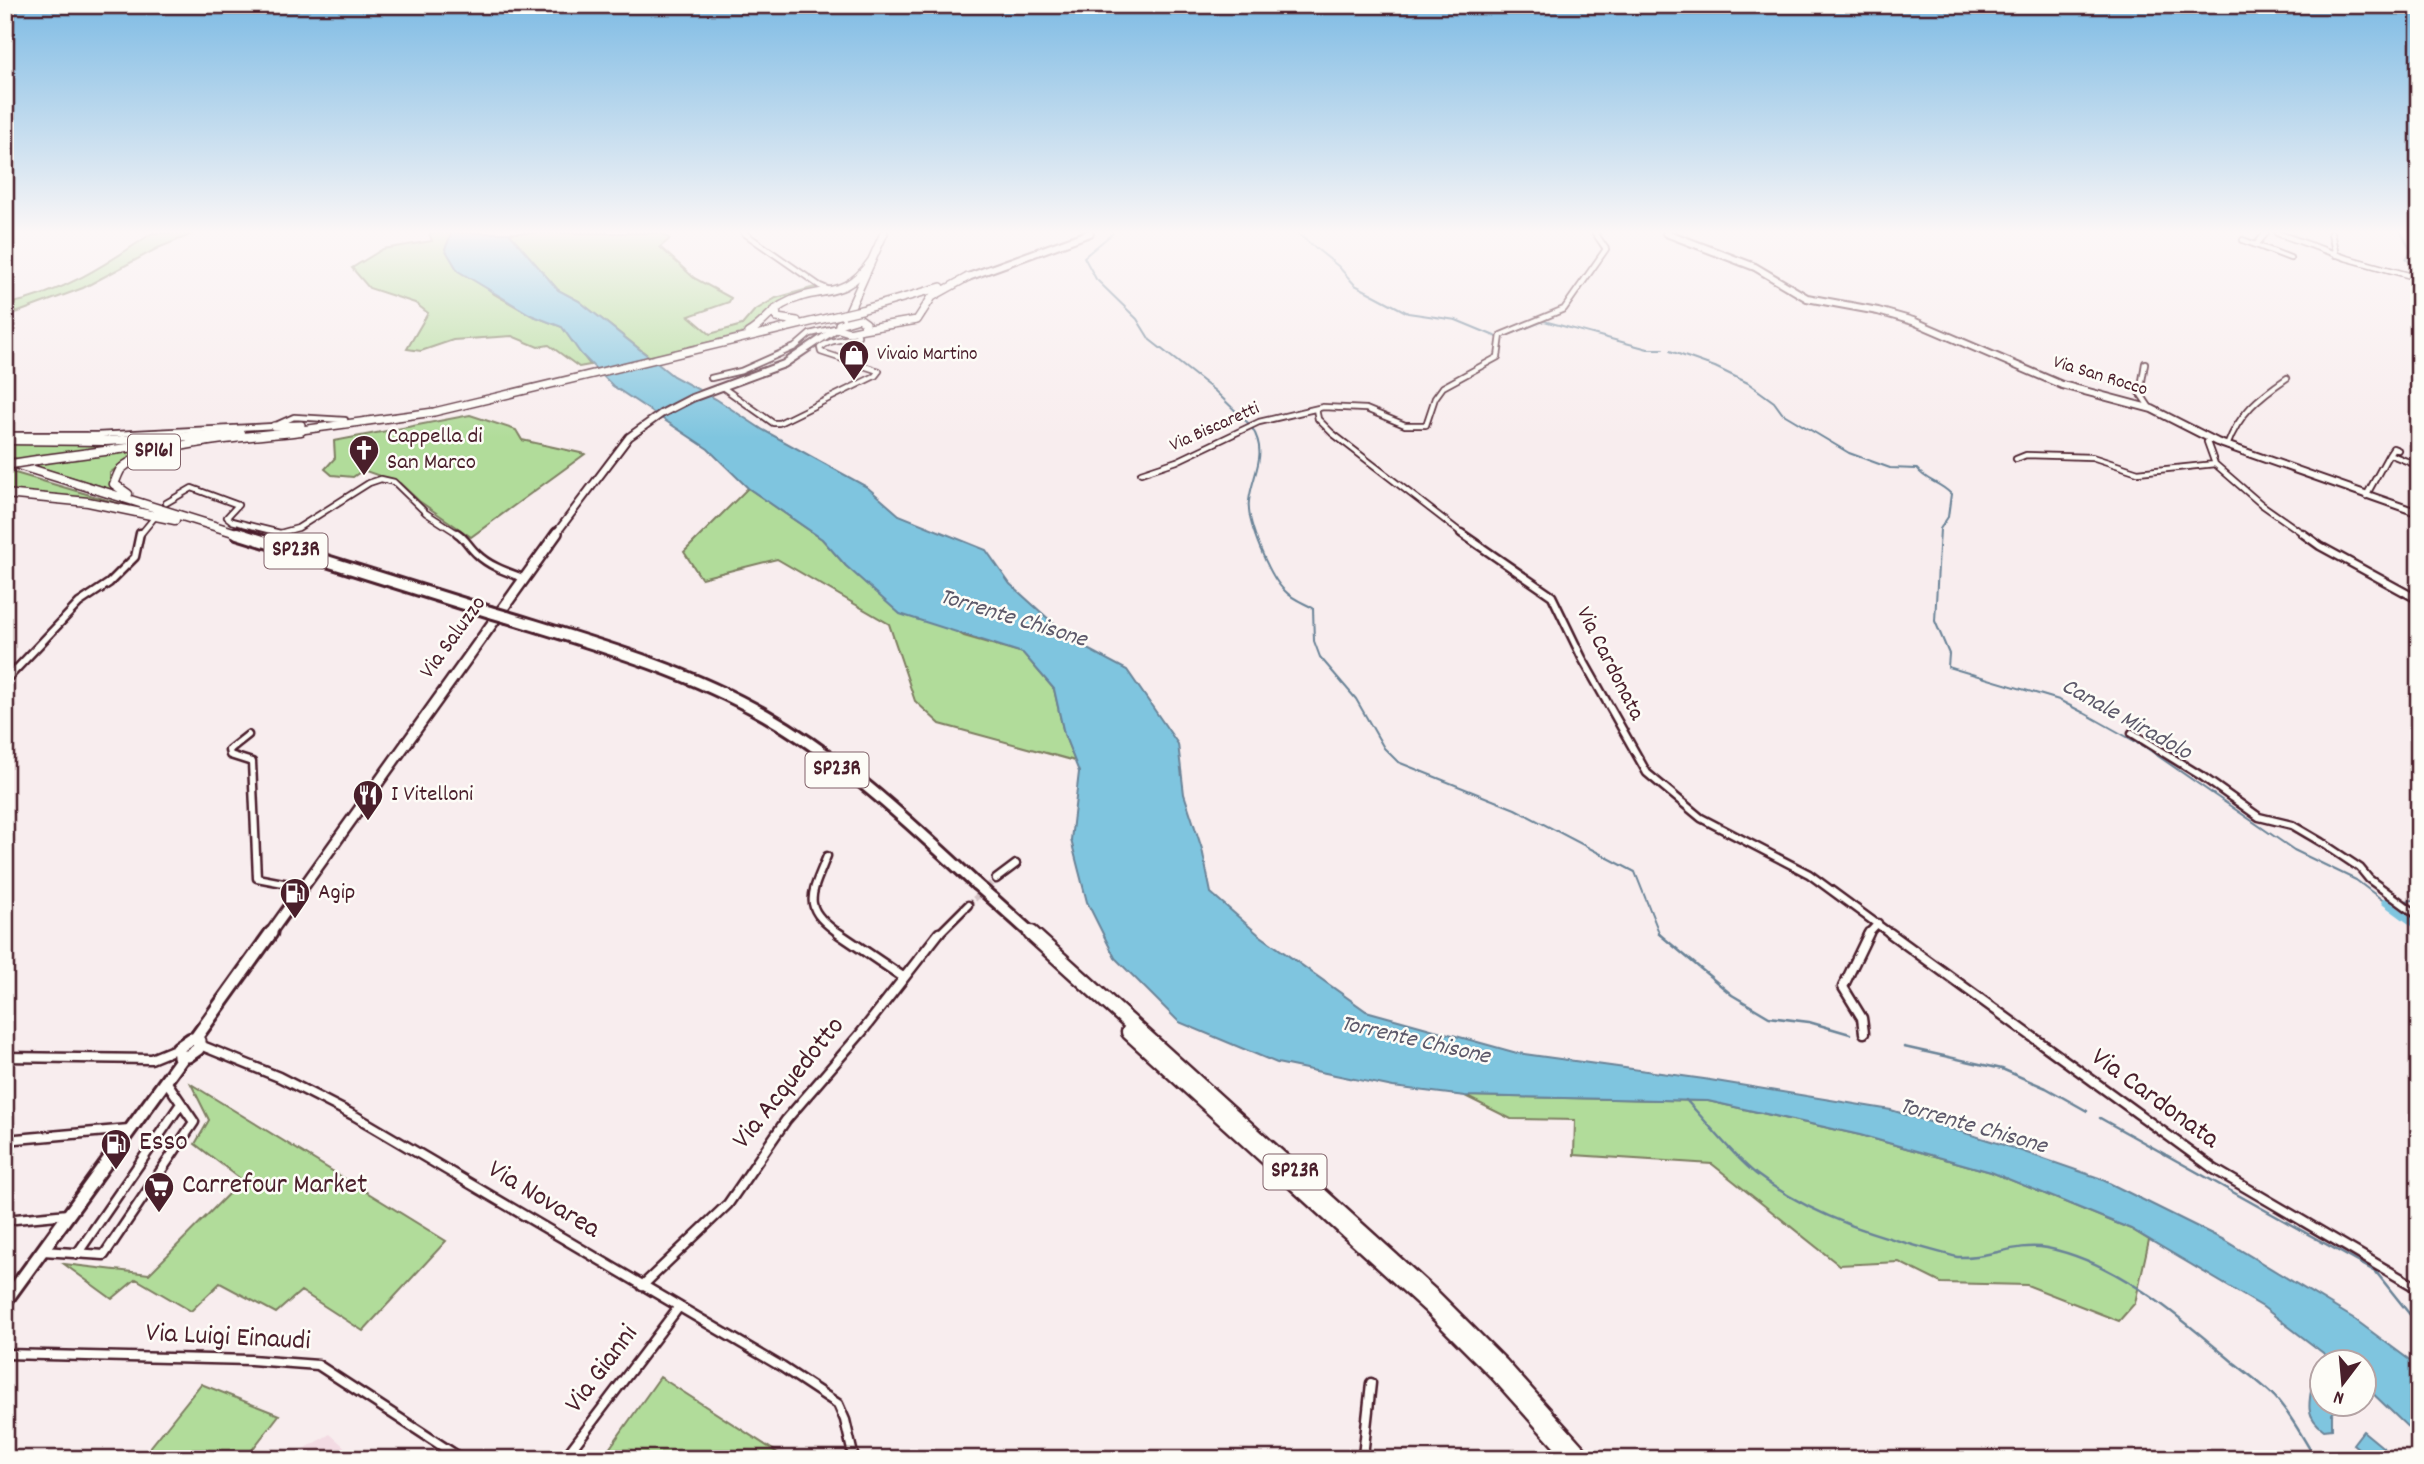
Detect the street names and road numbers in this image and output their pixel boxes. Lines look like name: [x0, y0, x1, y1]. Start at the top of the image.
street label: Via San Rocco: [2049, 350, 2151, 404]
street label: Via Biscaretti: [1166, 396, 1265, 460]
road number: SP161: [128, 434, 180, 470]
road number: SP23R: [264, 534, 328, 568]
street label: Via Saluzzo: [413, 590, 495, 686]
street label: Via Cardonata: [1566, 601, 1652, 728]
road number: SP23R: [806, 752, 868, 788]
street label: Via Acquedotto: [724, 1009, 856, 1159]
street label: Via Cardonata: [2081, 1040, 2227, 1161]
street label: Via Novarea: [479, 1152, 608, 1251]
road number: SP23R: [1264, 1154, 1326, 1190]
street label: Via Luigi Einaudi: [145, 1315, 311, 1363]
street label: Via Gianni: [556, 1317, 650, 1423]

